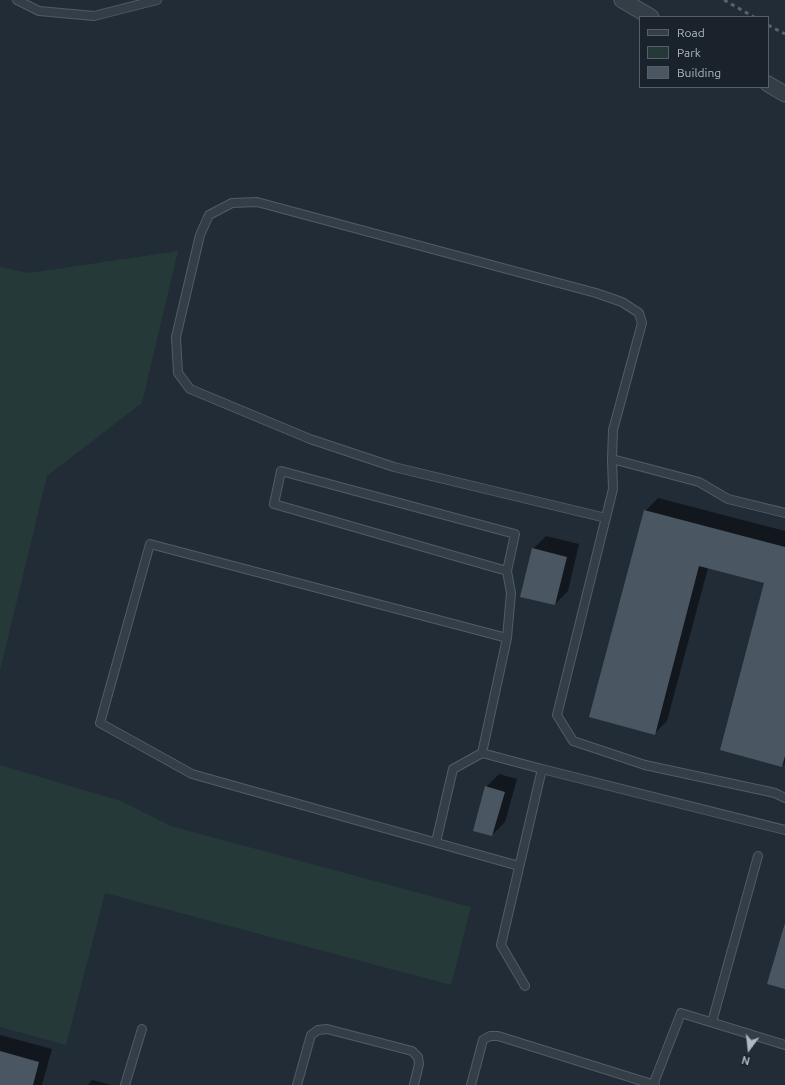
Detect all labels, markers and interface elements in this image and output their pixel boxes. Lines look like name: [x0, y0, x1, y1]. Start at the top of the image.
legend: [639, 16, 769, 88]
text: Road: [677, 26, 705, 39]
text: Park: [677, 46, 701, 59]
text: Building: [677, 66, 721, 79]
north arrow: [729, 1029, 769, 1069]
text: N: [740, 1054, 751, 1067]

